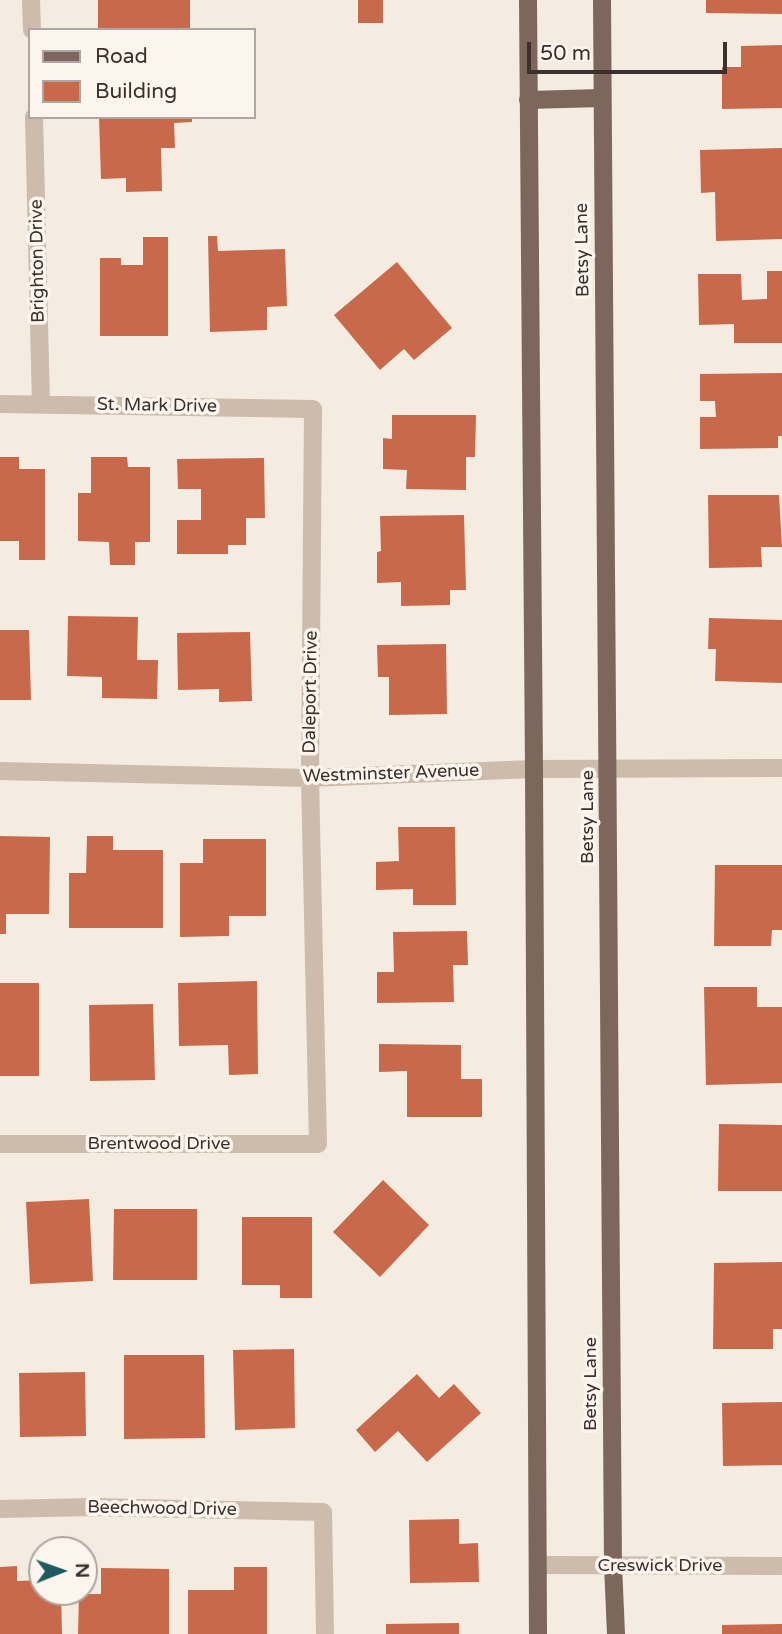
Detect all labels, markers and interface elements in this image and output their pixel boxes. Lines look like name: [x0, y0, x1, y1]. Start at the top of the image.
legend: [28, 28, 256, 119]
scale bar: [530, 28, 730, 72]
text: 50 m: [540, 41, 591, 66]
text: Road: [95, 44, 148, 69]
text: Building: [95, 79, 177, 104]
street label: Brighton Drive: [26, 199, 50, 323]
street label: Betsy Lane: [571, 203, 595, 297]
street label: St. Mark Drive: [97, 394, 217, 418]
street label: Daleport Drive: [299, 630, 323, 754]
street label: Westminster Avenue: [302, 760, 480, 788]
street label: Betsy Lane: [577, 770, 599, 864]
street label: Brentwood Drive: [87, 1133, 231, 1155]
street label: Betsy Lane: [580, 1337, 602, 1431]
street label: Beechwood Drive: [87, 1497, 237, 1521]
north arrow: [28, 1536, 98, 1606]
street label: Creswick Drive: [598, 1555, 722, 1577]
text: N: [71, 1563, 93, 1578]

